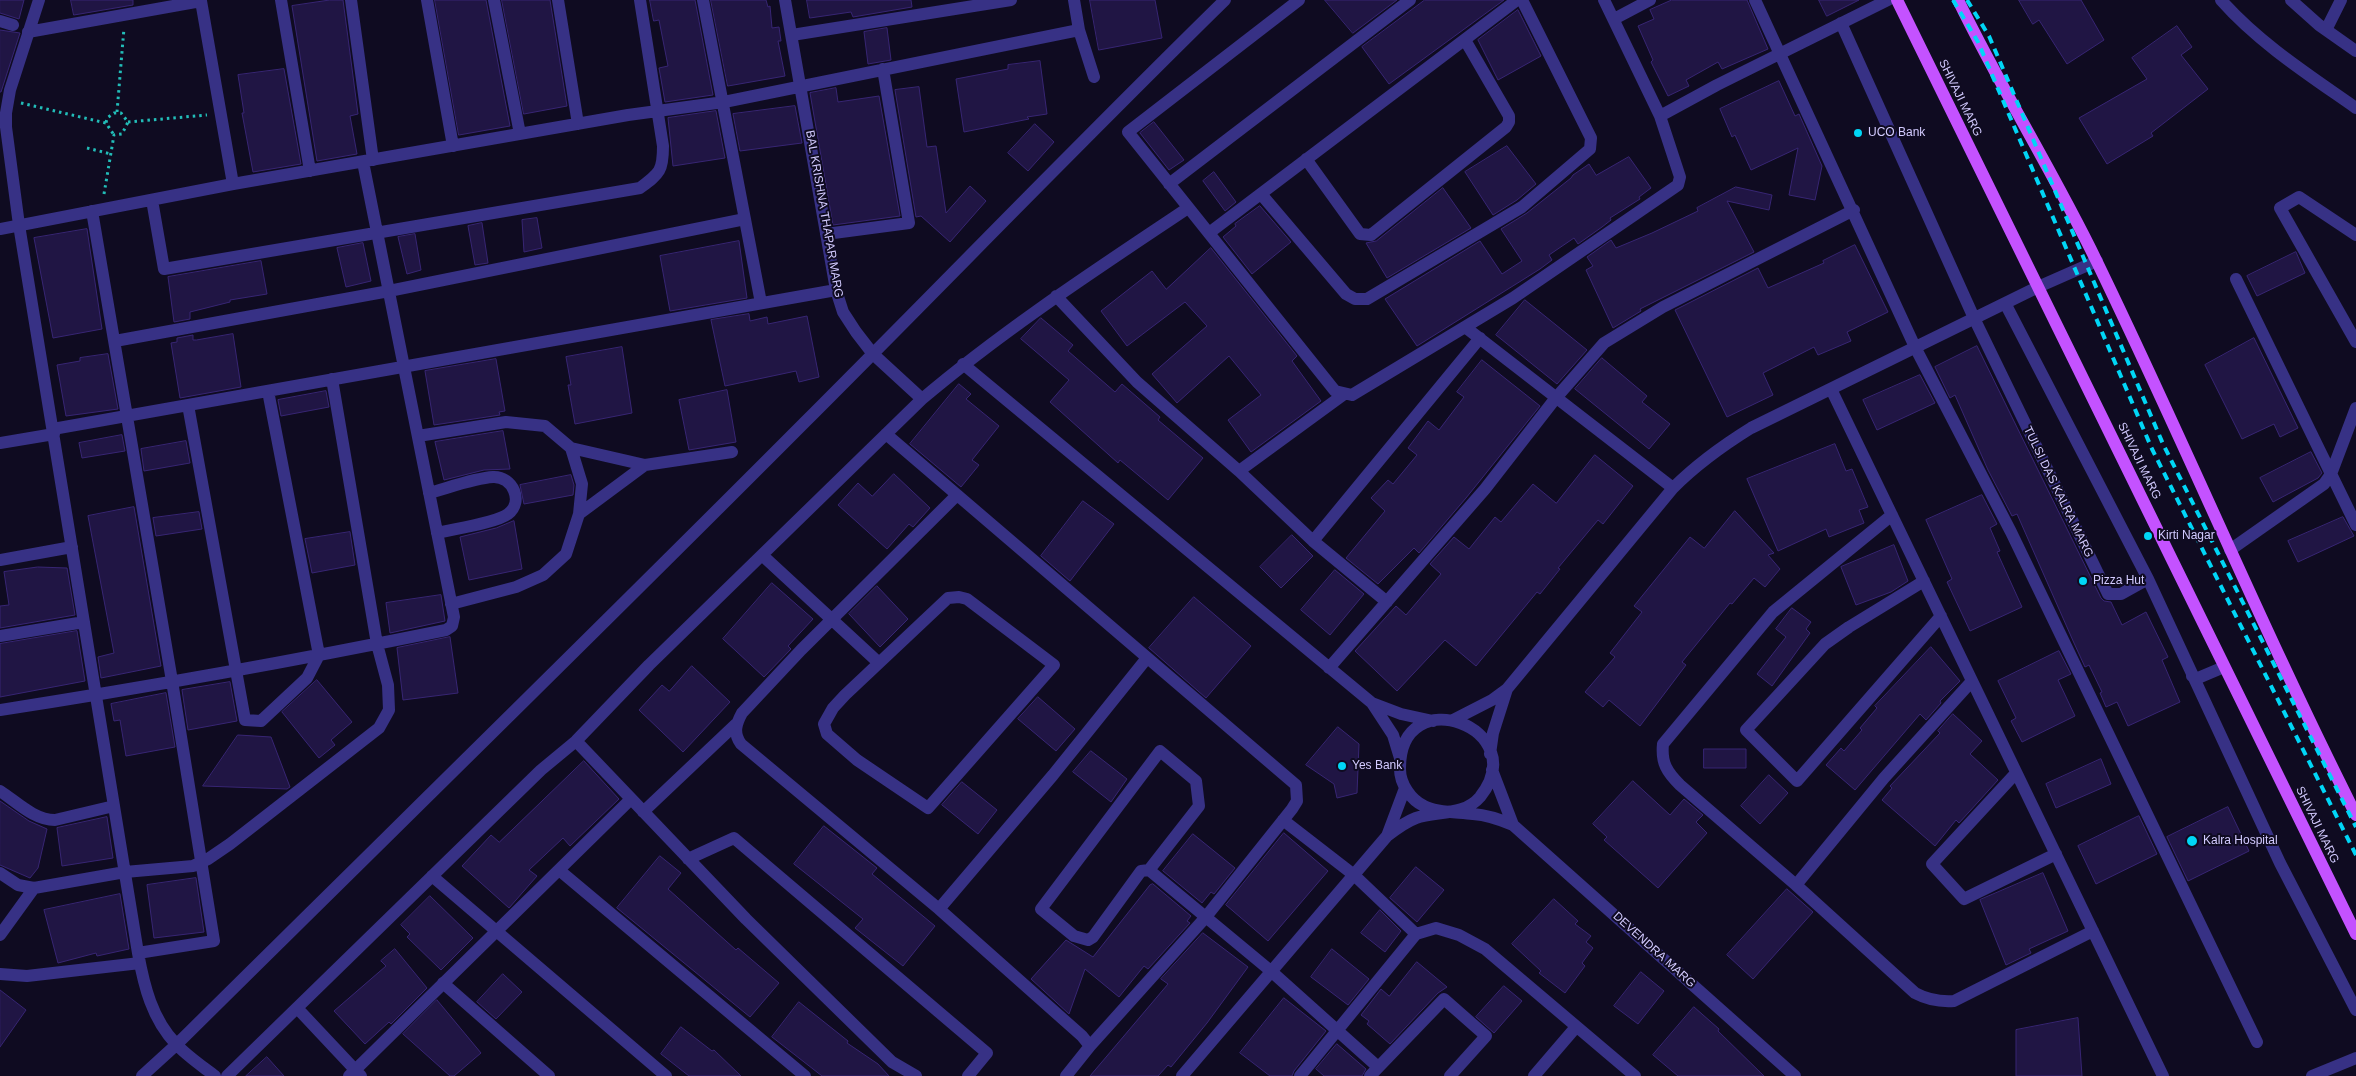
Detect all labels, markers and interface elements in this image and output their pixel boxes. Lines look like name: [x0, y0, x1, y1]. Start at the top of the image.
street label: SHIVAJI MARG: [1935, 57, 1985, 139]
place label: UCO Bank: [1868, 126, 1925, 140]
marker: UCO Bank: [1852, 127, 1864, 139]
street label: BAL KRISHNA THAPAR MARG: [802, 129, 846, 299]
street label: SHIVAJI MARG: [2114, 420, 2164, 502]
street label: TULSI DAS KALRA MARG: [2020, 424, 2096, 560]
place label: Kirti Nagar: [2158, 529, 2215, 543]
marker: Kirti Nagar: [2142, 530, 2154, 542]
place label: Pizza Hut: [2093, 574, 2144, 588]
marker: Pizza Hut: [2077, 575, 2089, 587]
place label: Yes Bank: [1352, 759, 1402, 773]
marker: Yes Bank: [1336, 760, 1348, 772]
street label: SHIVAJI MARG: [2292, 784, 2342, 866]
marker: Kalra Hospital: [2185, 834, 2199, 848]
place label: Kalra Hospital: [2203, 834, 2278, 848]
street label: DEVENDRA MARG: [1610, 909, 1698, 991]

